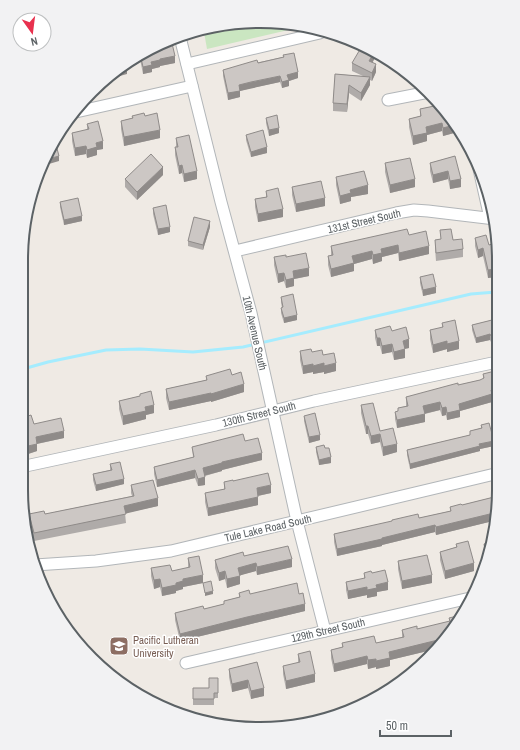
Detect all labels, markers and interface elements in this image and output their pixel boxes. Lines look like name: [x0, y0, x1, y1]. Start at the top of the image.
north arrow: [12, 12, 52, 52]
text: N: [30, 34, 39, 49]
street label: 131st Street South: [326, 206, 402, 236]
street label: 10th Avenue South: [240, 294, 270, 372]
street label: 130th Street South: [221, 398, 297, 430]
street label: Tule Lake Road South: [223, 511, 313, 545]
street label: 129th Street South: [290, 615, 366, 645]
place label: Pacific Lutheran University: [133, 633, 199, 660]
school or university icon: Pacific Lutheran University: [108, 635, 130, 657]
scale bar: [380, 712, 451, 738]
text: 50 m: [386, 718, 408, 734]

